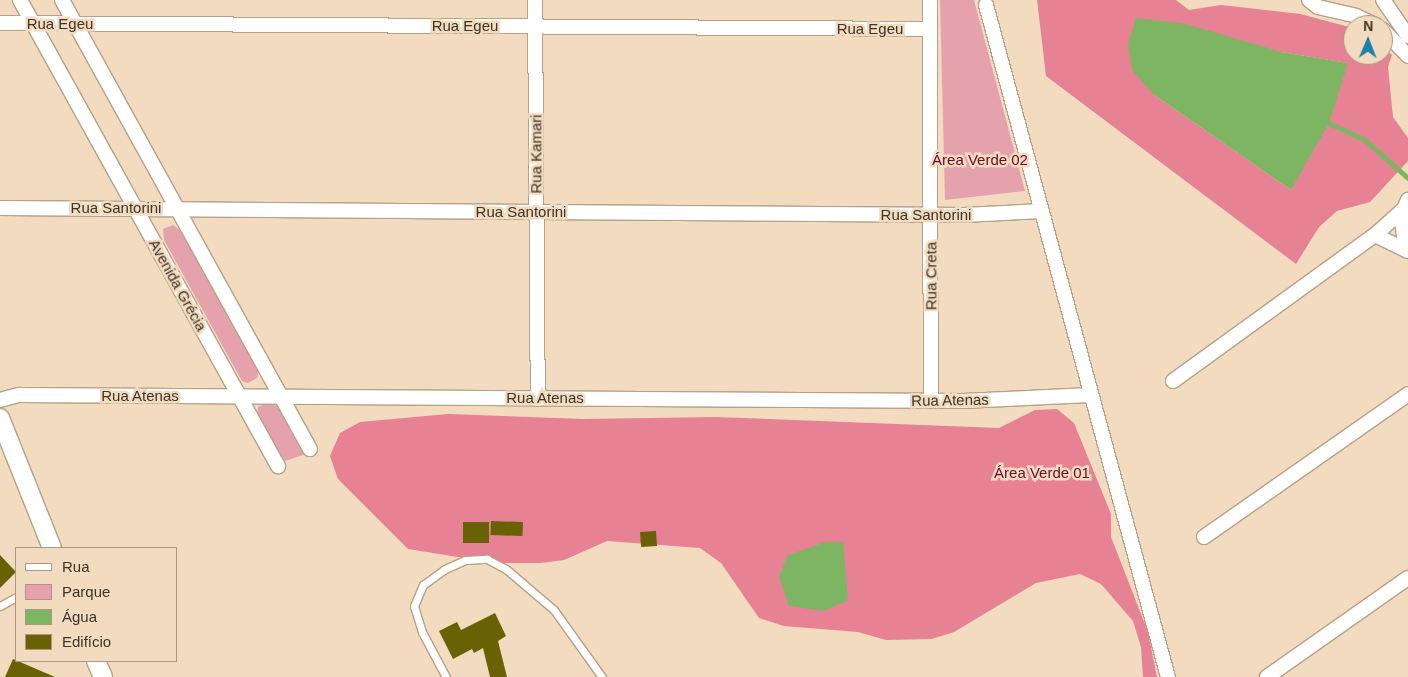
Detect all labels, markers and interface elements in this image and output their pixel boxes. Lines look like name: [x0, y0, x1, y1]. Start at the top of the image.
street label: Rua Egeu: [27, 15, 93, 33]
north arrow: [1343, 15, 1393, 65]
street label: Rua Egeu: [432, 17, 498, 35]
text: N: [1363, 18, 1373, 34]
street label: Rua Egeu: [837, 20, 903, 38]
street label: Rua Kamari: [527, 114, 545, 194]
park label: Área Verde 02: [932, 151, 1028, 169]
street label: Rua Santorini: [71, 199, 161, 217]
street label: Rua Santorini: [476, 203, 566, 221]
street label: Rua Santorini: [881, 206, 971, 224]
street label: Avenida Grécia: [145, 236, 211, 334]
street label: Rua Creta: [922, 242, 940, 310]
street label: Rua Atenas: [101, 387, 179, 405]
street label: Rua Atenas: [506, 389, 584, 407]
street label: Rua Atenas: [911, 390, 989, 410]
park label: Área Verde 01: [994, 464, 1090, 482]
legend: [15, 547, 178, 662]
text: Rua: [62, 558, 90, 575]
text: Parque: [62, 583, 110, 600]
text: Água: [62, 608, 97, 625]
text: Edifício: [62, 633, 111, 650]

